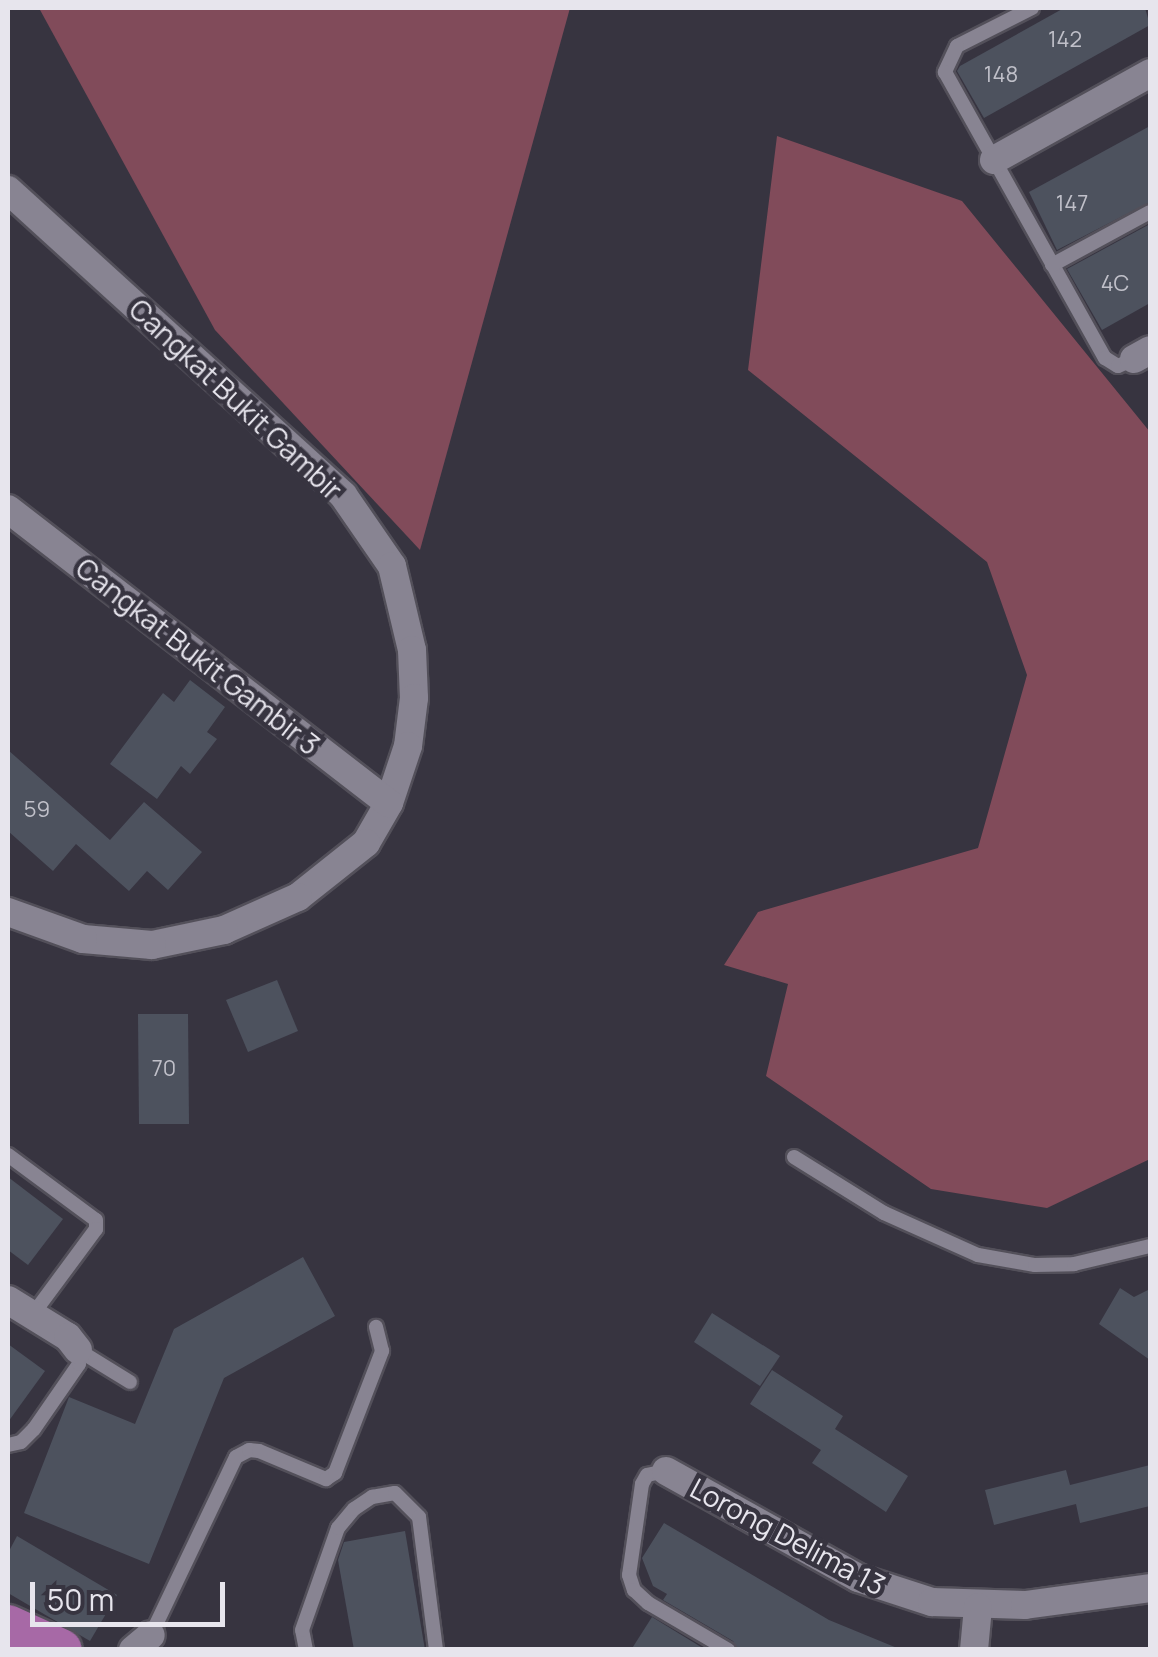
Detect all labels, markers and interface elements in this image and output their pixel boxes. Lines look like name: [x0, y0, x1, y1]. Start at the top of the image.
house number: 142: [1048, 27, 1082, 53]
house number: 148: [984, 62, 1018, 88]
house number: 147: [1056, 191, 1088, 217]
house number: 4C: [1101, 271, 1129, 297]
street label: Cangkat Bukit Gambir: [123, 292, 349, 506]
street label: Cangkat Bukit Gambir 3: [70, 551, 326, 761]
house number: 59: [24, 797, 50, 823]
house number: 70: [152, 1056, 176, 1082]
street label: Lorong Delima 13: [685, 1471, 891, 1601]
scale bar: [35, 1562, 230, 1624]
text: 50 m: [47, 1579, 114, 1620]

